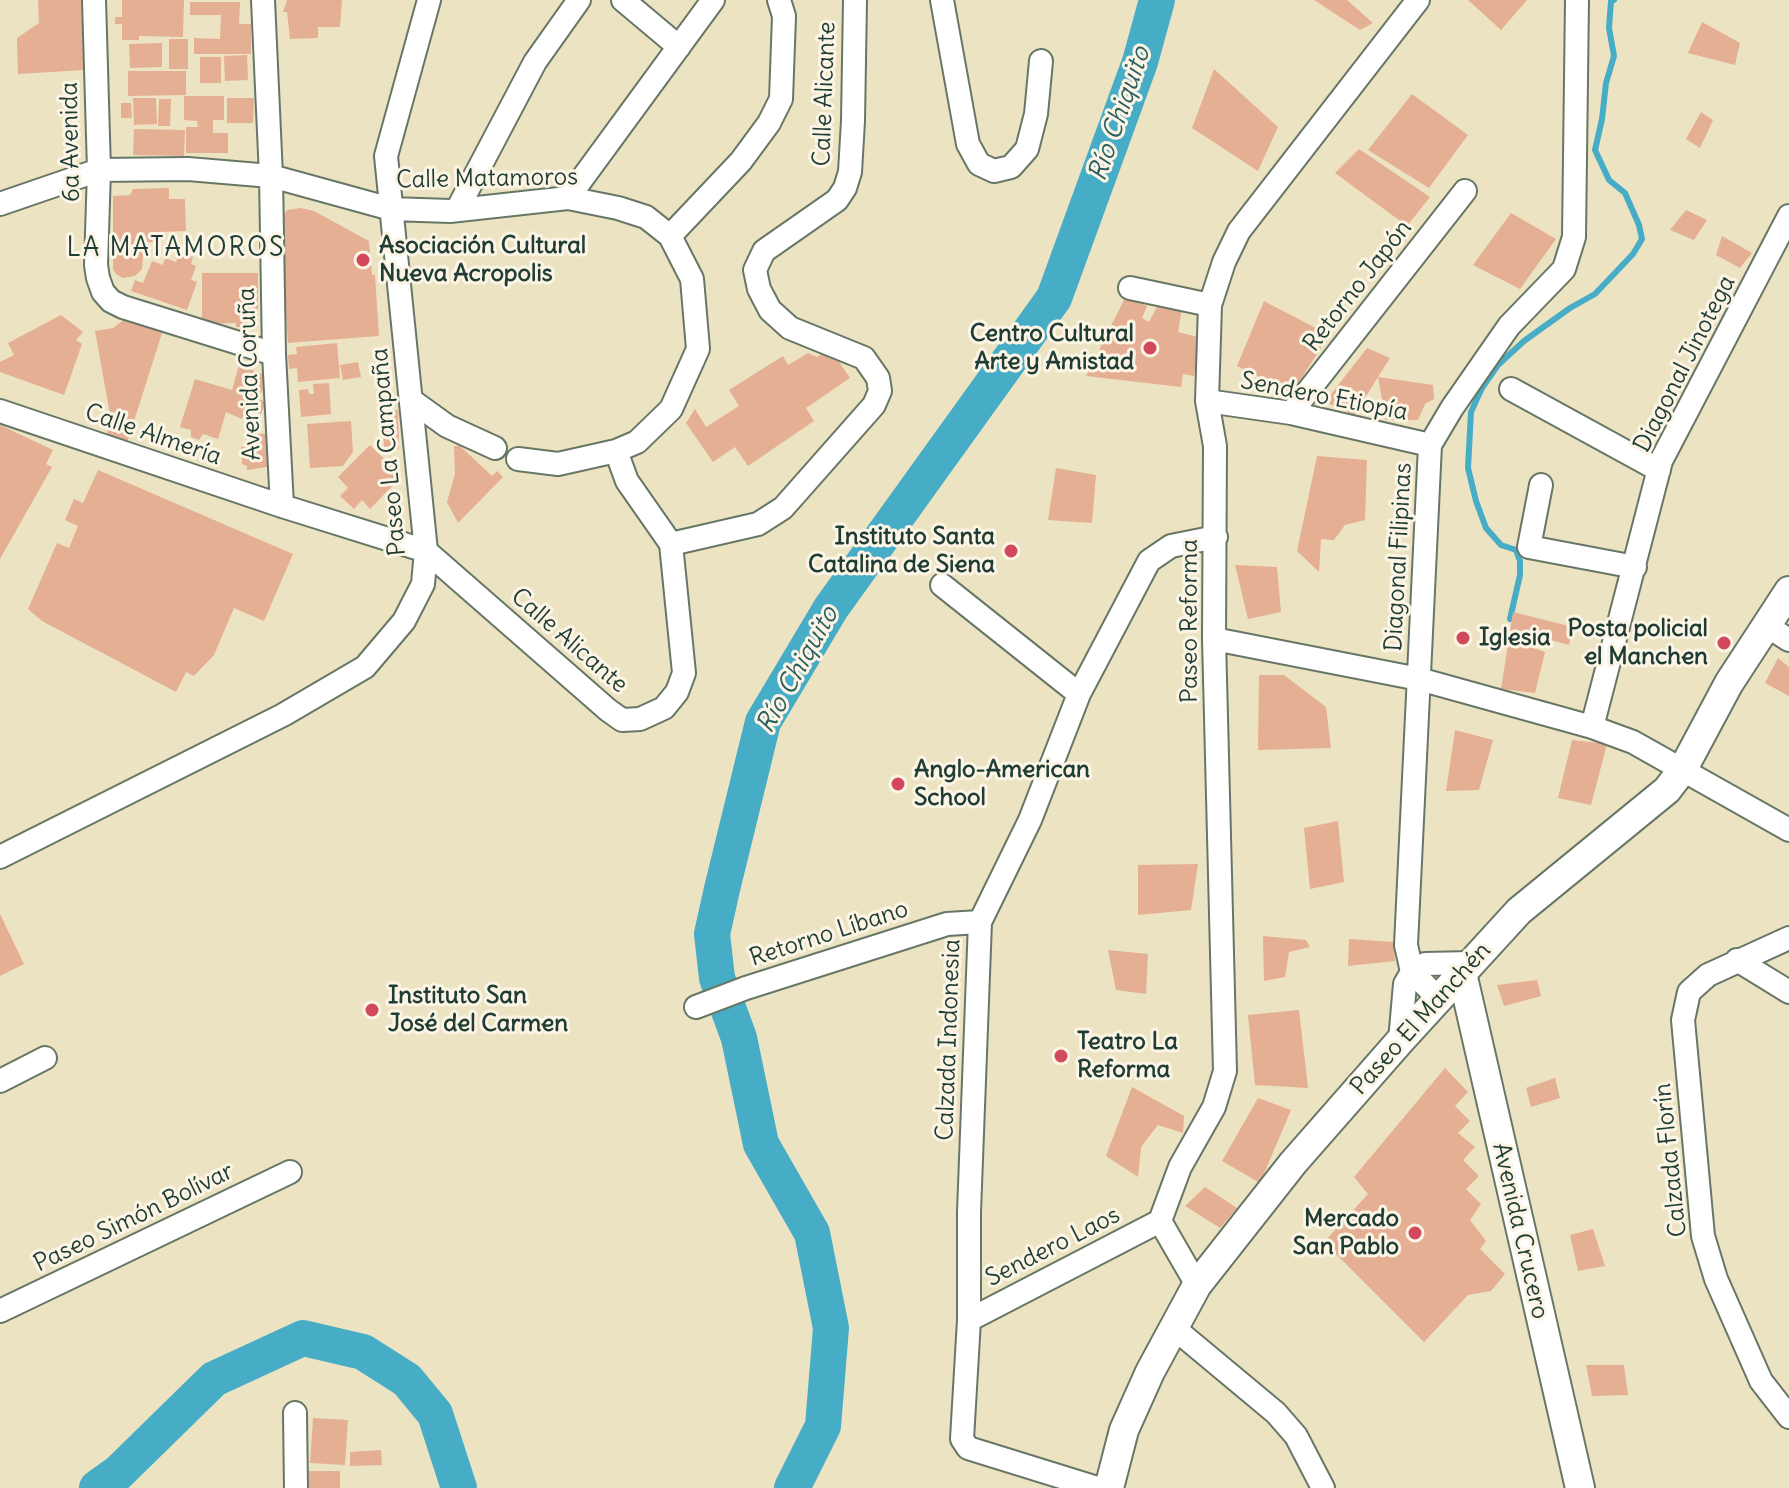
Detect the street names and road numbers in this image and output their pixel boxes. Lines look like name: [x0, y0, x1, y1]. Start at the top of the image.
street label: Calle Alicante: [808, 21, 842, 167]
street label: 6a Avenida: [56, 82, 86, 202]
street label: Calle Matamoros: [396, 163, 578, 195]
street label: Retorno Japón: [1298, 214, 1418, 358]
street label: Diagonal Jinotega: [1628, 271, 1742, 457]
street label: Avenida Coruña: [233, 287, 267, 461]
street label: Paseo La Campaña: [366, 347, 412, 557]
street label: Sendero Etiopía: [1238, 367, 1410, 427]
street label: Calle Almería: [81, 398, 225, 472]
street label: Diagonal Filipinas: [1380, 462, 1418, 652]
street label: Paseo Reforma: [1176, 539, 1204, 703]
street label: Calle Alicante: [505, 583, 633, 699]
street label: Retorno Líbano: [746, 895, 912, 973]
street label: Paseo El Manchén: [1345, 937, 1497, 1101]
street label: Calzada Indonesia: [931, 939, 967, 1141]
street label: Calzada Florín: [1649, 1082, 1693, 1238]
street label: Avenida Crucero: [1486, 1140, 1554, 1322]
street label: Paseo Simón Bolívar: [30, 1157, 238, 1279]
street label: Sendero Laos: [981, 1201, 1125, 1293]

